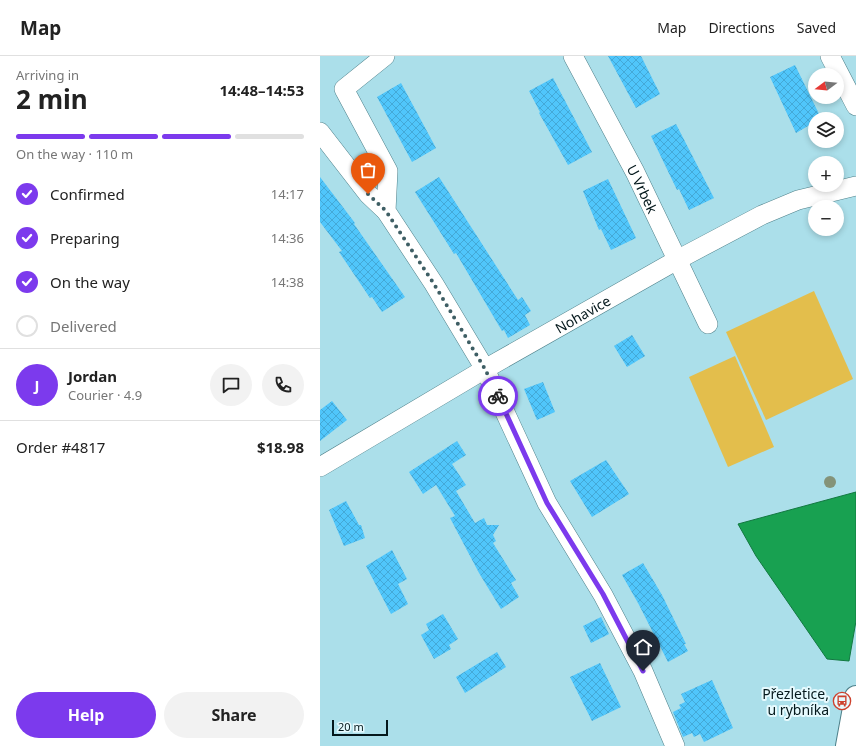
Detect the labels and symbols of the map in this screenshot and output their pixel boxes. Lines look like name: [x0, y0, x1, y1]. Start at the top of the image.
north arrow: [808, 68, 844, 104]
pin: [351, 153, 385, 194]
street label: U Vrbek: [623, 161, 663, 217]
street label: Nohavice: [551, 290, 614, 337]
courier: [478, 376, 518, 416]
pin: [626, 630, 660, 671]
place label: Přezletice, u rybníka: [762, 684, 829, 719]
bus stop icon: Přezletice, u rybníka: [832, 691, 852, 711]
scale bar: [332, 718, 388, 737]

